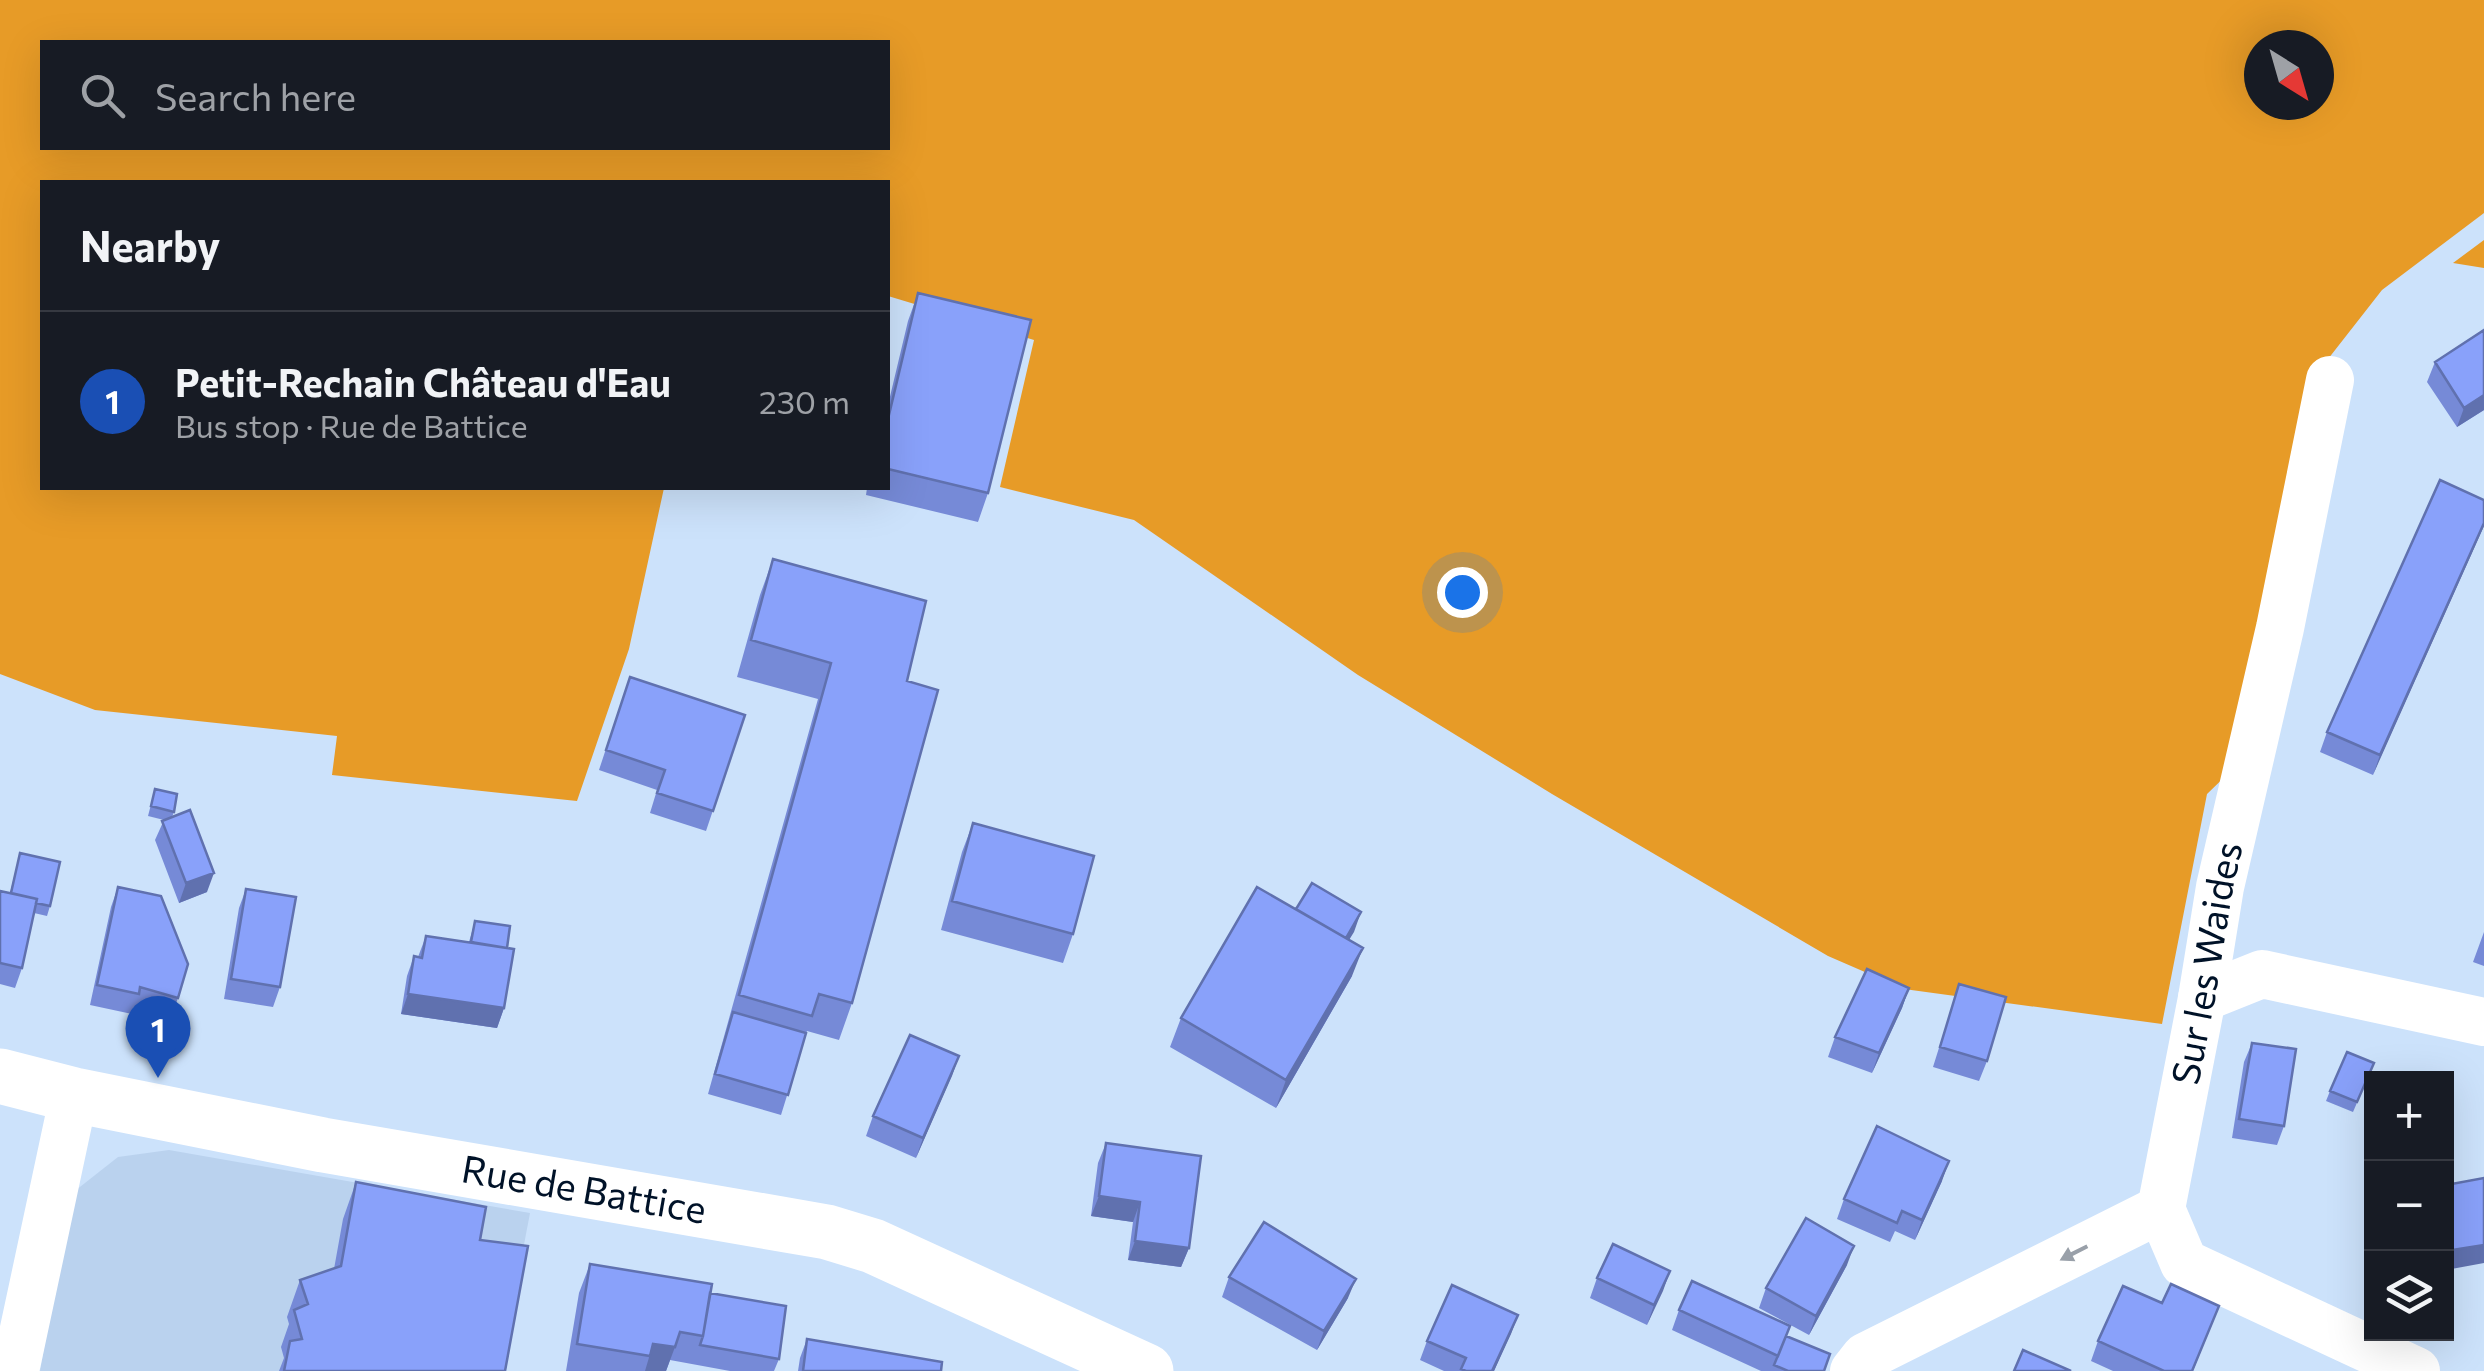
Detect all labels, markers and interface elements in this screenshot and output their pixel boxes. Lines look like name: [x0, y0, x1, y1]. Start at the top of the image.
north arrow: [2244, 30, 2334, 120]
search box: [40, 40, 890, 150]
icon: search: [75, 68, 130, 123]
text: Search here: [155, 72, 356, 119]
text: Nearby: [80, 219, 220, 271]
text: Petit-Rechain Château d'Eau: [175, 358, 671, 405]
text: 1: [105, 381, 120, 421]
text: 230 m: [759, 381, 850, 421]
text: Bus stop · Rue de Battice: [175, 405, 528, 445]
your location: [1437, 567, 1488, 618]
street label: Sur les Waides: [2160, 837, 2251, 1088]
pin: 1: [126, 996, 190, 1078]
map controls: [2364, 1071, 2454, 1341]
button: +: [2364, 1071, 2454, 1161]
street label: Rue de Battice: [458, 1143, 710, 1232]
button: −: [2364, 1161, 2454, 1251]
one-way arrow: [2059, 1244, 2088, 1261]
button: layers: [2364, 1251, 2454, 1341]

